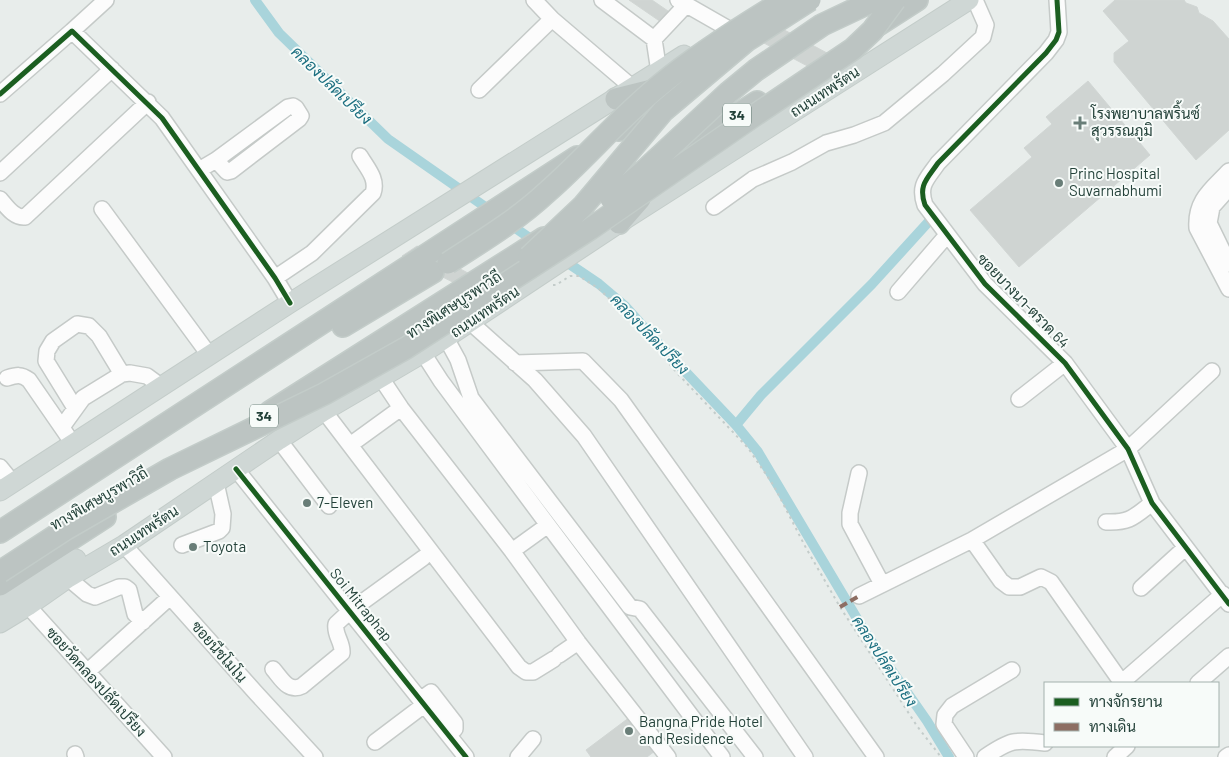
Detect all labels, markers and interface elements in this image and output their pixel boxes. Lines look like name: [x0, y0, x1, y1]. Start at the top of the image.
water label: คลองปลัดเปรียง: [288, 41, 377, 128]
street label: ถนนเทพรัตน: [786, 62, 863, 120]
place label: โรงพยาบาลพริ้นซ์ สุวรรณภูมิ: [1090, 100, 1200, 142]
road number: 34: [723, 104, 751, 126]
marker: โรงพยาบาลพริ้นซ์ สุวรรณภูมิ: [1073, 116, 1087, 130]
place label: Princ Hospital Suvarnabhumi: [1069, 164, 1162, 199]
marker: Princ Hospital Suvarnabhumi: [1053, 177, 1065, 189]
street label: ซอยบางนา-ตราด 64: [974, 249, 1073, 351]
street label: ทางพิเศษบูรพาวิถี: [402, 267, 506, 343]
street label: ถนนเทพรัตน: [447, 282, 522, 341]
water label: คลองปลัดเปรียง: [607, 289, 694, 378]
road number: 34: [250, 404, 278, 428]
street label: ทางพิเศษบูรพาวิถี: [46, 463, 152, 535]
place label: 7-Eleven: [317, 493, 373, 511]
marker: 7-Eleven: [301, 497, 313, 509]
street label: ถนนเทพรัตน: [105, 501, 182, 559]
place label: Toyota: [203, 537, 246, 555]
marker: Toyota: [187, 541, 199, 553]
street label: Soi Mitraphap: [327, 564, 397, 645]
water label: คลองปลัดเปรียง: [849, 611, 923, 710]
street label: ซอยนีชโมโน: [188, 617, 251, 686]
street label: ซอยวัดคลองปลัดเปรียง: [43, 623, 151, 740]
legend: [1044, 682, 1219, 747]
text: ทางจักรยาน: [1089, 692, 1163, 710]
place label: Bangna Pride Hotel and Residence: [639, 712, 763, 747]
text: ทางเดิน: [1089, 717, 1136, 735]
marker: Bangna Pride Hotel and Residence: [623, 725, 635, 737]

